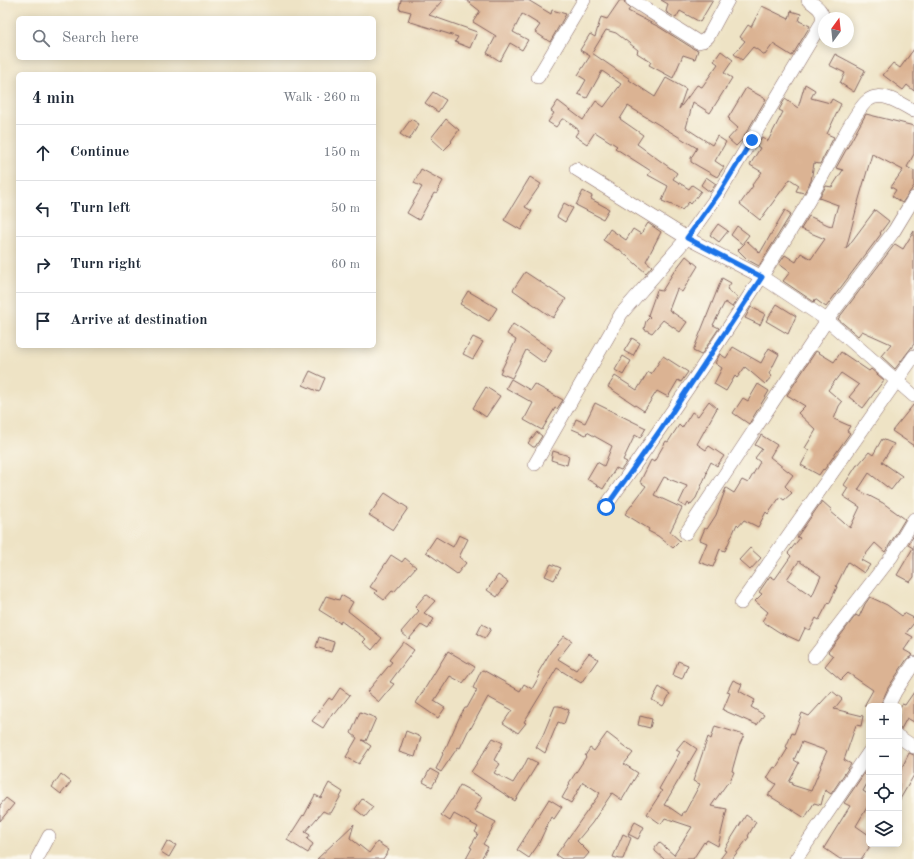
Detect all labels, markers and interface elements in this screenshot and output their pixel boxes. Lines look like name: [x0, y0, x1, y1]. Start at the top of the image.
north arrow: [818, 12, 854, 48]
search box: [16, 16, 376, 60]
icon: search: [30, 27, 52, 49]
text: Search here: [62, 31, 139, 46]
text: 4 min: [32, 90, 75, 107]
text: Walk · 260 m: [283, 91, 360, 104]
route end: [743, 131, 761, 149]
icon: ahead: [32, 142, 54, 164]
text: Continue: [70, 145, 129, 160]
text: 150 m: [323, 146, 360, 159]
icon: left: [32, 198, 54, 220]
text: Turn left: [70, 201, 130, 216]
text: 50 m: [331, 202, 360, 215]
icon: right: [32, 254, 54, 276]
text: Turn right: [70, 257, 141, 272]
text: 60 m: [331, 258, 360, 271]
icon: arrive: [32, 310, 54, 332]
text: Arrive at destination: [70, 313, 208, 328]
route start: [597, 498, 615, 516]
map controls: [866, 703, 902, 847]
button: +: [866, 703, 902, 739]
button: −: [866, 739, 902, 775]
button: locate: [866, 775, 902, 811]
button: layers: [866, 811, 902, 847]

